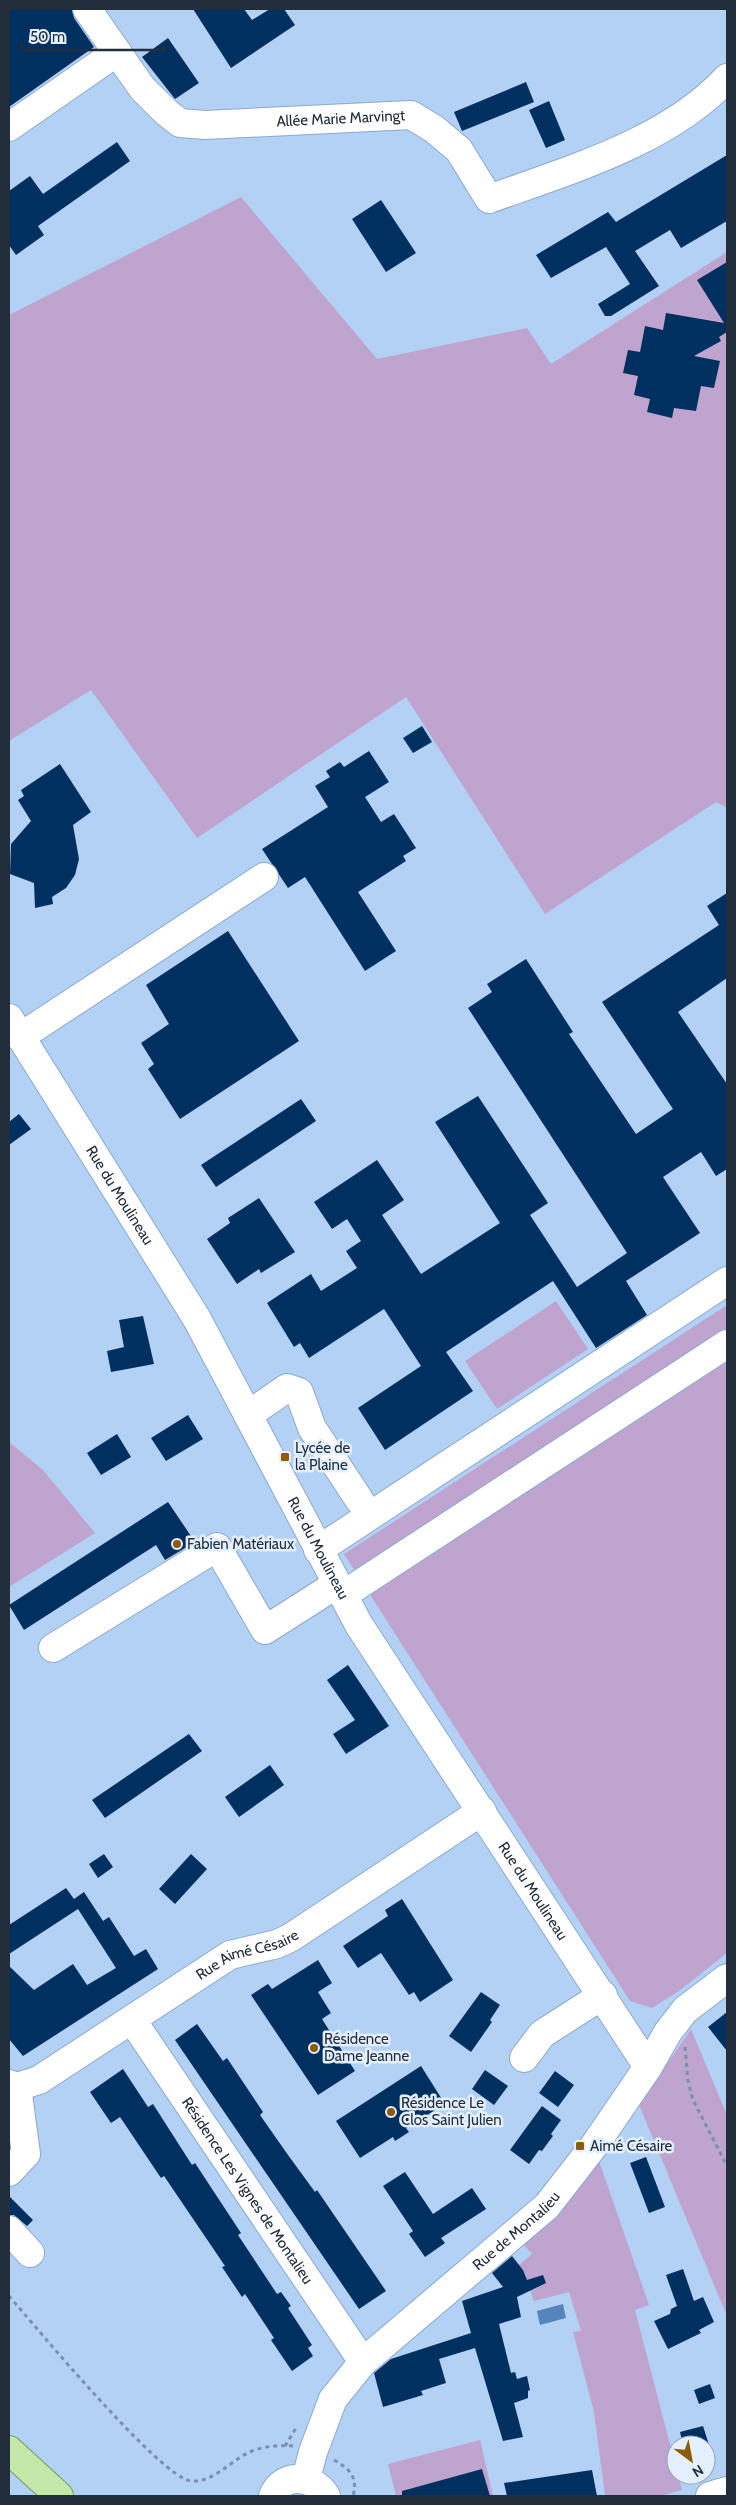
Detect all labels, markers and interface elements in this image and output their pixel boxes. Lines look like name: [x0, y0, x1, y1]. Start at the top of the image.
scale bar: [22, 20, 165, 52]
text: 50 m: [30, 28, 65, 46]
street label: Allée Marie Marvingt: [276, 106, 405, 131]
street label: Rue du Moulineau: [82, 1142, 157, 1248]
place label: Lycée de la Plaine: [295, 1439, 351, 1474]
marker: Lycée de la Plaine: [279, 1451, 291, 1463]
street label: Rue du Moulineau: [284, 1494, 353, 1602]
place label: Fabien Matériaux: [187, 1535, 294, 1553]
marker: Fabien Matériaux: [171, 1538, 183, 1550]
street label: Rue du Moulineau: [494, 1839, 572, 1943]
street label: Rue Aimé Césaire: [193, 1926, 302, 1984]
place label: Résidence Dame Jeanne: [324, 2030, 409, 2065]
marker: Résidence Dame Jeanne: [308, 2042, 320, 2054]
street label: Résidence Les Vignes de Montalieu: [178, 2094, 317, 2287]
place label: Résidence Le Clos Saint Julien: [401, 2094, 502, 2129]
marker: Résidence Le Clos Saint Julien: [385, 2106, 397, 2118]
place label: Aimé Césaire: [590, 2137, 672, 2155]
marker: Aimé Césaire: [574, 2140, 586, 2152]
street label: Rue de Montalieu: [469, 2188, 564, 2274]
north arrow: [666, 2435, 716, 2485]
text: N: [689, 2461, 707, 2481]

